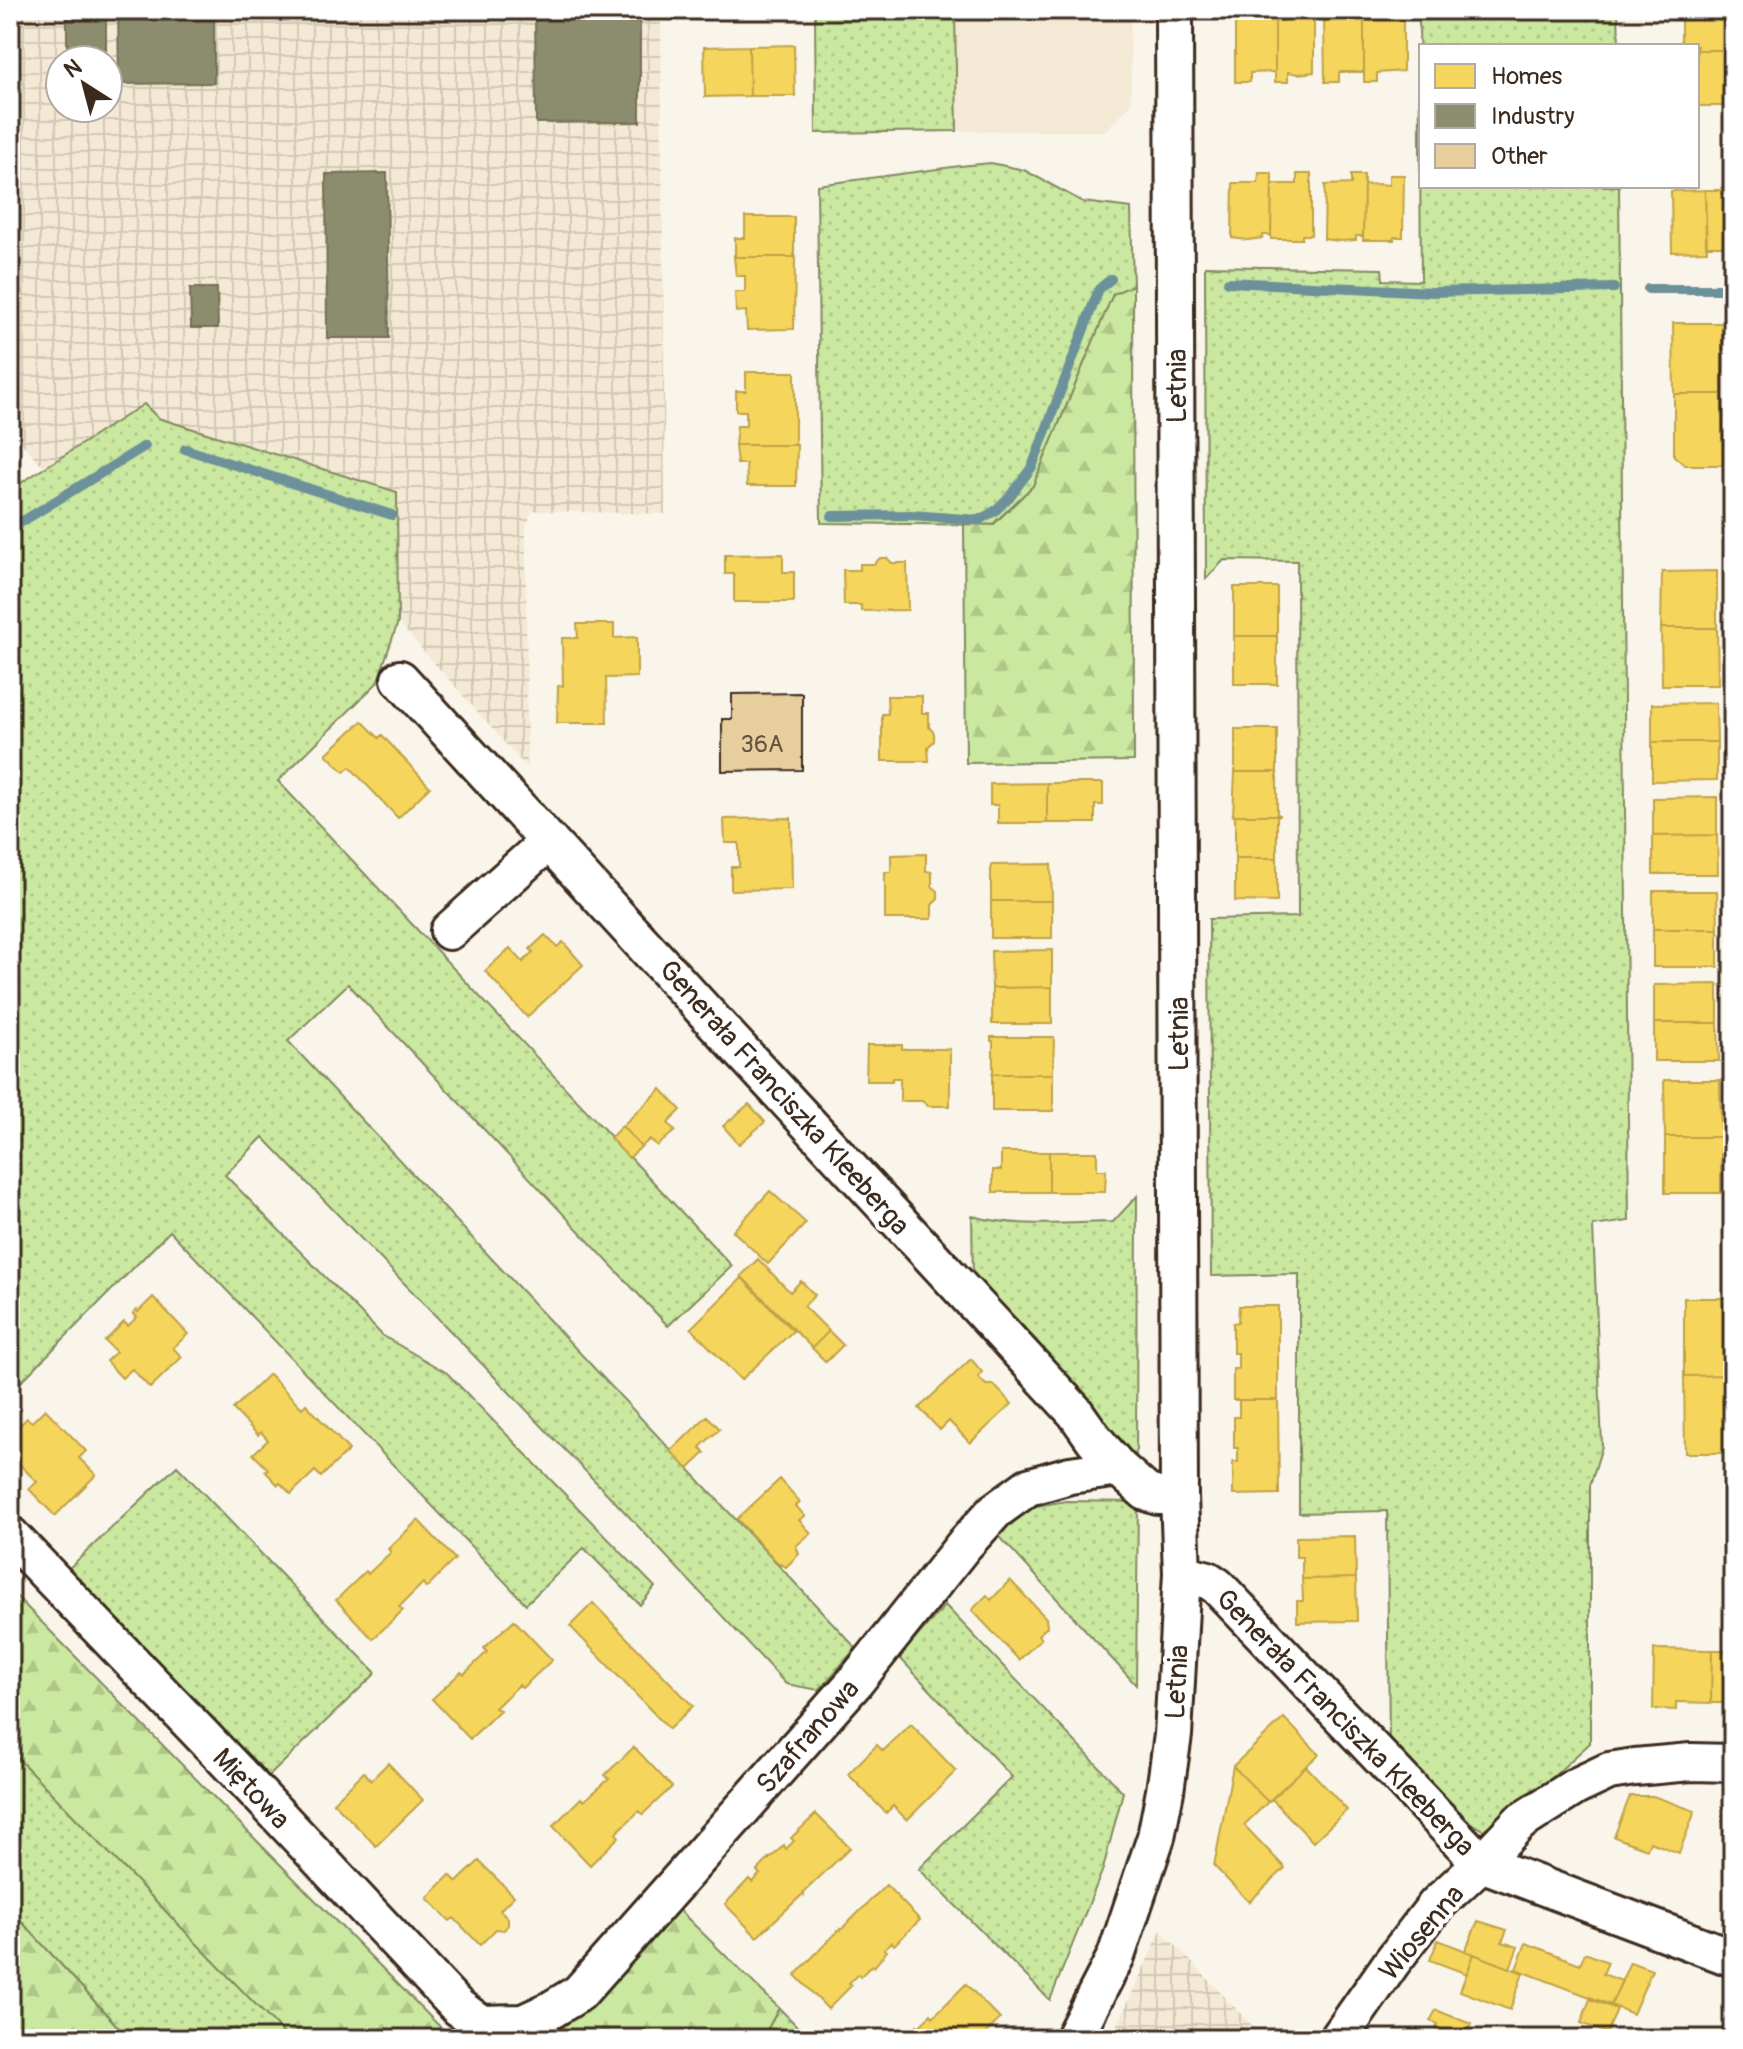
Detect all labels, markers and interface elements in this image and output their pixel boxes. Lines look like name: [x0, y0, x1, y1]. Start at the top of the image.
north arrow: [44, 44, 124, 124]
legend: [1419, 44, 1699, 188]
text: N: [59, 53, 87, 84]
text: Homes: [1491, 62, 1563, 91]
text: Industry: [1491, 102, 1574, 131]
text: Other: [1491, 142, 1548, 171]
street label: Letnia: [1160, 349, 1195, 423]
house number: 36A: [741, 730, 783, 759]
street label: Generała Franciszka Kleeberga: [651, 953, 917, 1243]
street label: Letnia: [1162, 997, 1197, 1071]
street label: Generała Franciszka Kleeberga: [1208, 1582, 1482, 1864]
street label: Letnia: [1158, 1644, 1197, 1720]
street label: Szafranowa: [749, 1672, 867, 1802]
street label: Miętowa: [205, 1741, 297, 1837]
street label: Wiosenna: [1372, 1878, 1472, 1988]

